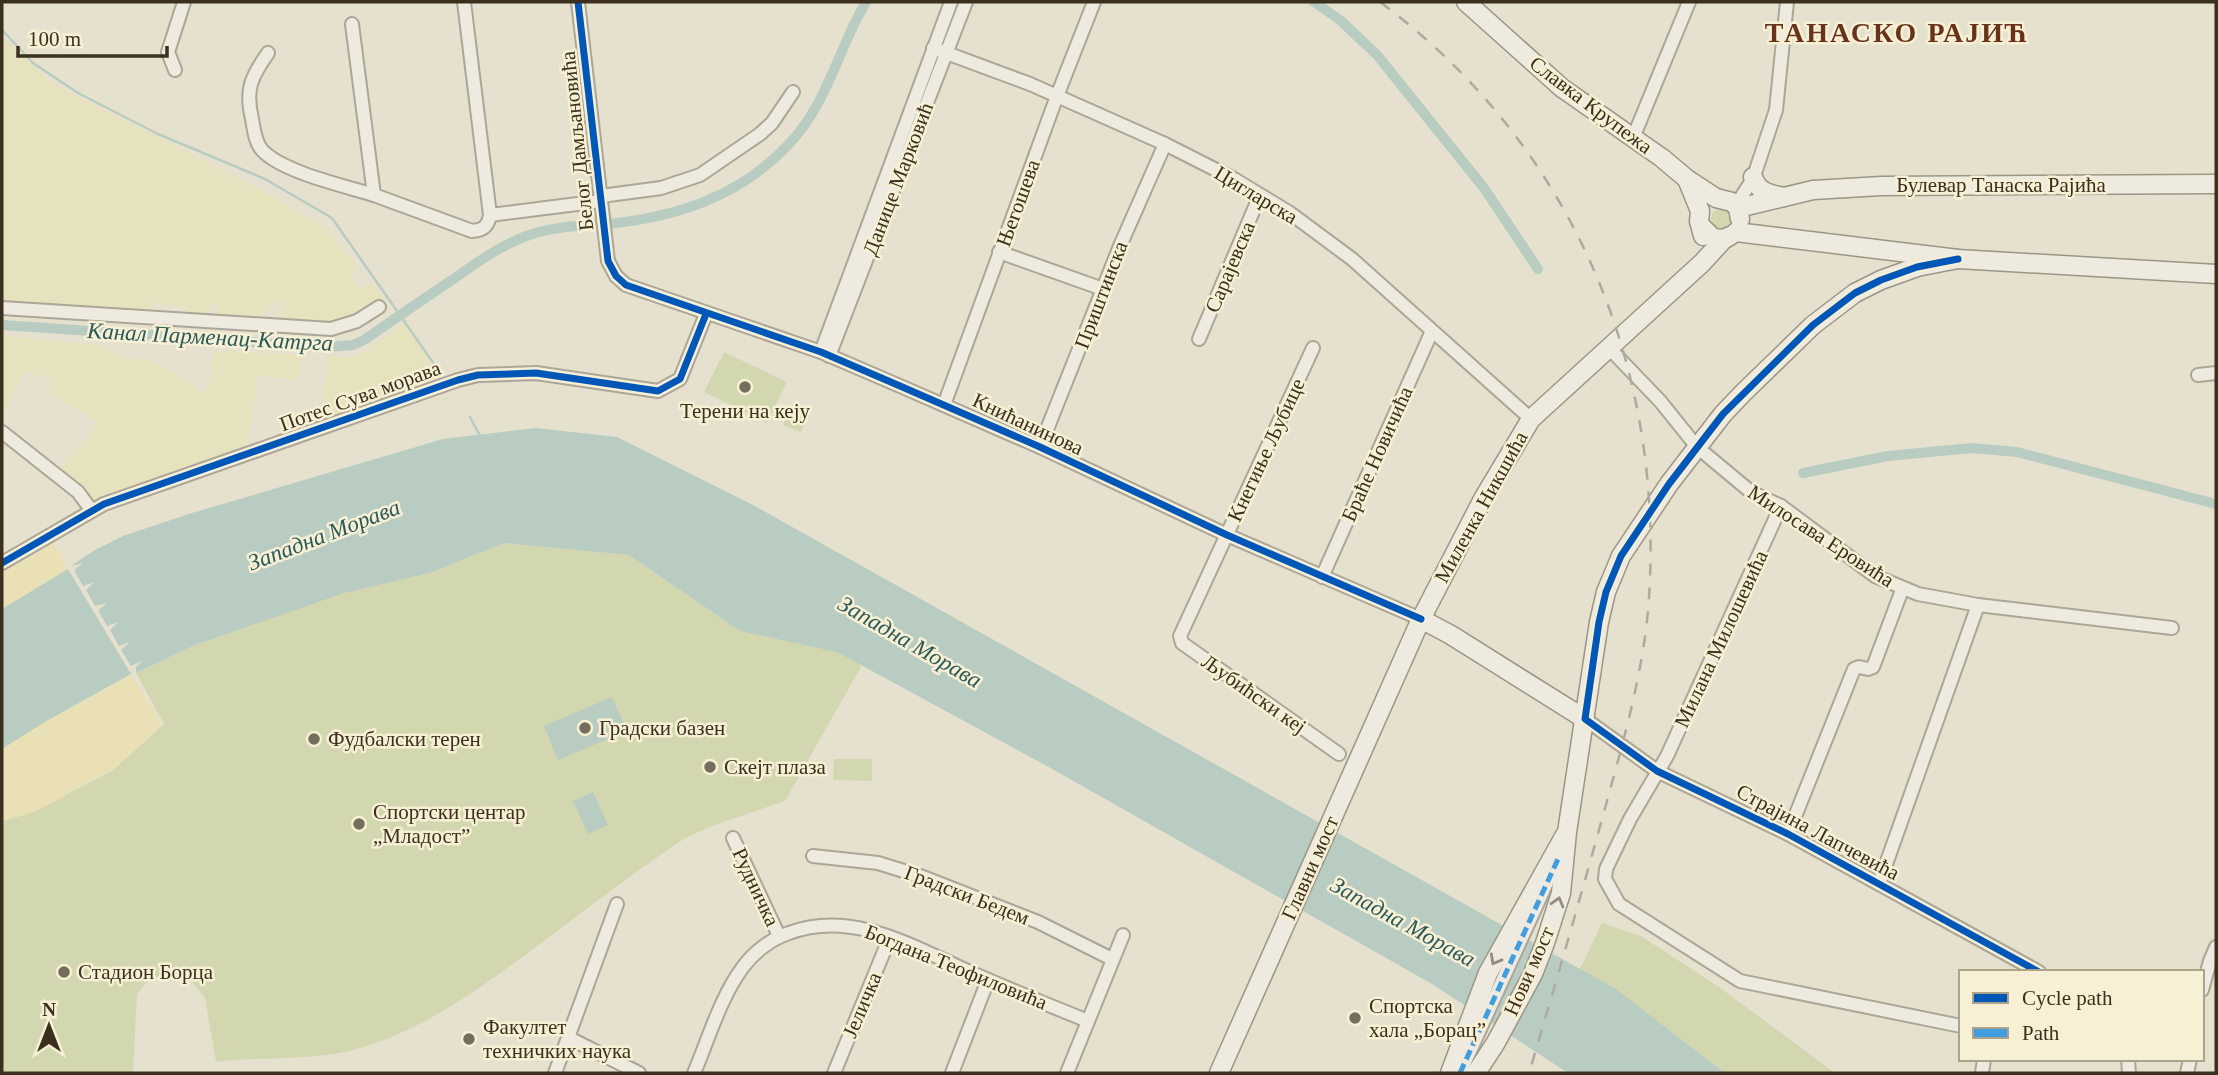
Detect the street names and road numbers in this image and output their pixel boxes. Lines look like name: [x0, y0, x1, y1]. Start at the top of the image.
street label: Белог Дамљановића: [556, 49, 598, 232]
street label: Славка Крупежа: [1525, 51, 1658, 159]
street label: Данице Марковић: [858, 99, 938, 259]
street label: Његошева: [991, 156, 1045, 250]
street label: Цигларска: [1210, 161, 1303, 230]
street label: Булевар Танаска Рајића: [1896, 173, 2106, 197]
street label: Сарајевска: [1200, 217, 1260, 316]
street label: Приштинска: [1070, 237, 1133, 352]
street label: Потес Сува морава: [276, 355, 444, 436]
street label: Кнегиње Љубице: [1222, 375, 1310, 525]
street label: Браће Новичића: [1336, 382, 1418, 525]
street label: Книћанинова: [969, 388, 1088, 460]
street label: Миленка Никшића: [1429, 427, 1533, 587]
street label: Милосава Еровића: [1743, 480, 1899, 593]
street label: Милана Милошевића: [1669, 546, 1773, 731]
street label: Љубићски кеј: [1197, 649, 1311, 739]
street label: Страјина Лапчевића: [1732, 779, 1904, 885]
street label: Главни мост: [1276, 812, 1344, 924]
street label: Рудничка: [727, 844, 785, 931]
street label: Градски Бедем: [901, 860, 1033, 930]
street label: Богдана Теофиловића: [861, 919, 1051, 1015]
street label: Нови мост: [1499, 923, 1559, 1019]
street label: Јеличка: [837, 968, 887, 1041]

